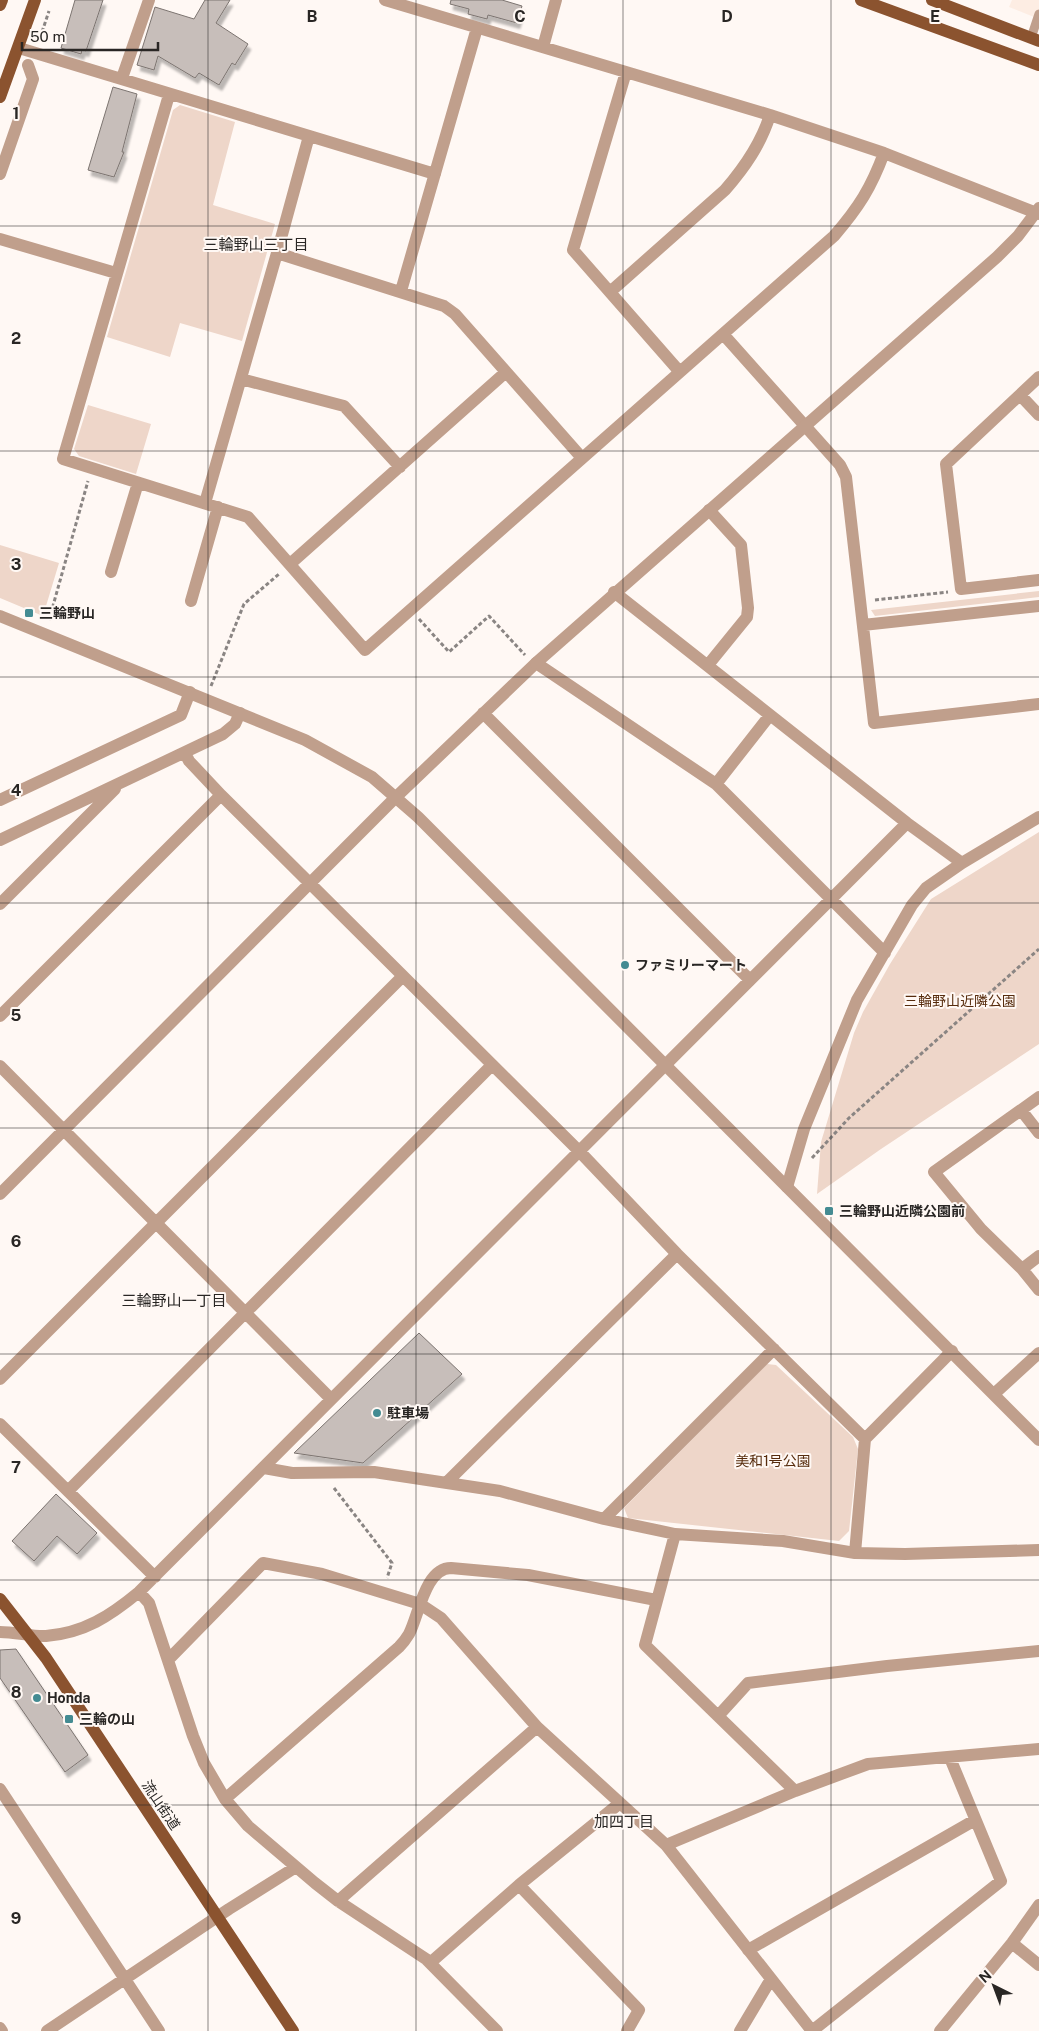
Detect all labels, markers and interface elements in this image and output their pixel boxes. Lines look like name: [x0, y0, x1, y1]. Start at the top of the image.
text: B: [307, 7, 318, 26]
text: C: [514, 7, 526, 26]
text: D: [721, 7, 733, 26]
text: E: [930, 7, 940, 26]
scale bar: [22, 20, 159, 52]
text: 50 m: [30, 28, 65, 45]
text: 1: [13, 104, 19, 123]
district label: 三輪野山三丁目: [203, 236, 309, 253]
text: 2: [11, 329, 21, 348]
text: 3: [11, 555, 21, 574]
place label: 三輪野山: [39, 605, 95, 621]
marker: 三輪野山: [23, 607, 35, 619]
text: 4: [11, 781, 22, 800]
place label: ファミリーマート: [635, 957, 747, 973]
marker: ファミリーマート: [619, 959, 631, 971]
park label: 三輪野山近隣公園: [904, 993, 1016, 1009]
text: 5: [11, 1006, 22, 1025]
place label: 三輪野山近隣公園前: [839, 1203, 965, 1219]
marker: 三輪野山近隣公園前: [823, 1205, 835, 1217]
text: 6: [11, 1232, 21, 1251]
district label: 三輪野山一丁目: [121, 1292, 227, 1309]
place label: 駐車場: [387, 1405, 429, 1421]
marker: 駐車場: [371, 1407, 383, 1419]
park label: 美和1号公園: [735, 1453, 811, 1469]
text: 7: [11, 1458, 21, 1477]
text: 8: [11, 1683, 22, 1702]
place label: Honda: [47, 1690, 90, 1706]
marker: Honda: [31, 1692, 43, 1704]
place label: 三輪の山: [79, 1711, 135, 1727]
marker: 三輪の山: [63, 1713, 75, 1725]
street label: 流山街道: [139, 1777, 183, 1833]
district label: 加四丁目: [594, 1813, 654, 1830]
text: 9: [11, 1909, 21, 1928]
north arrow: [969, 1961, 1019, 2011]
text: N: [976, 1967, 995, 1986]

